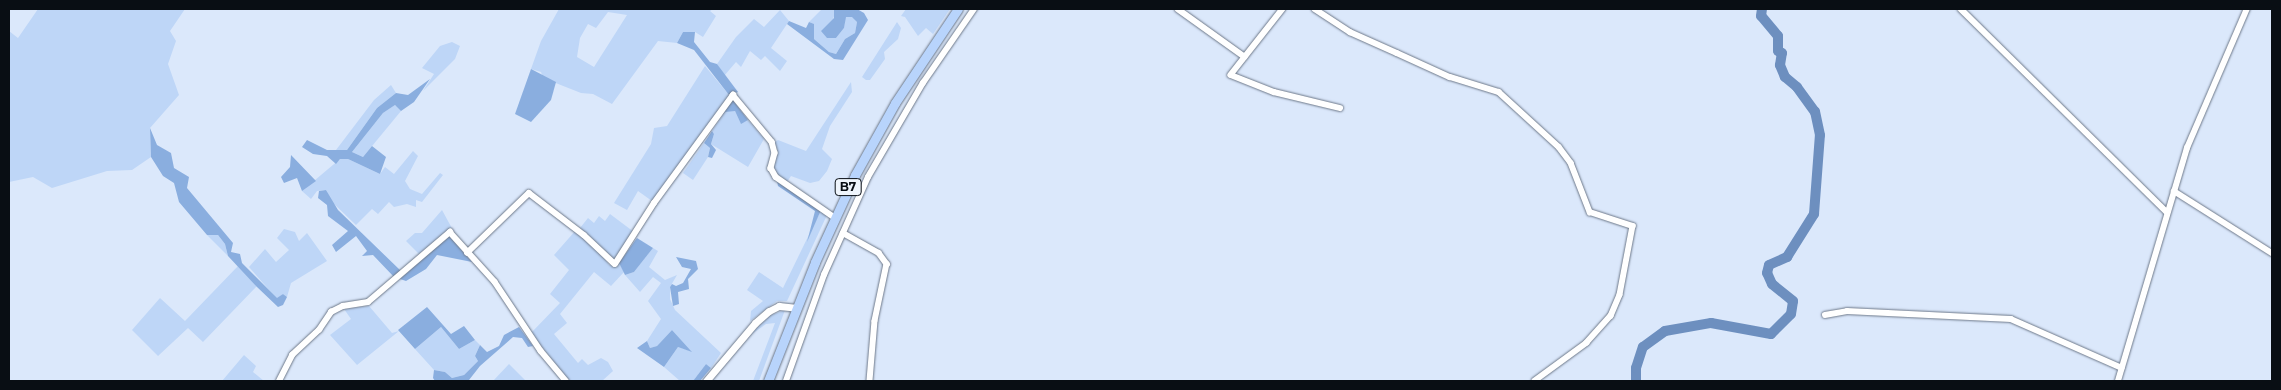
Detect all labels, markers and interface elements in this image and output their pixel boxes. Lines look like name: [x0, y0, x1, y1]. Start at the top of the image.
road number: B7: [834, 178, 862, 196]

